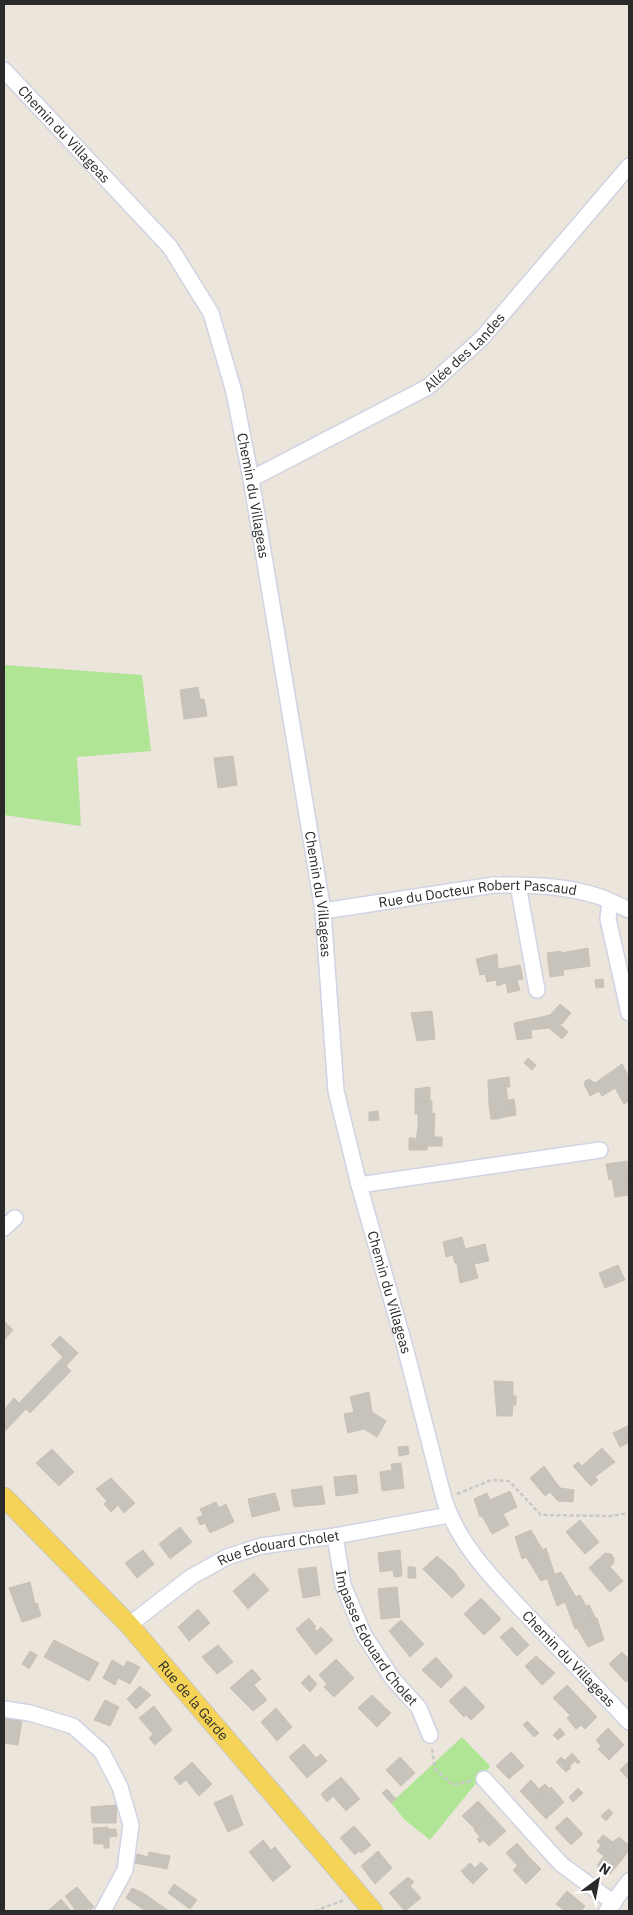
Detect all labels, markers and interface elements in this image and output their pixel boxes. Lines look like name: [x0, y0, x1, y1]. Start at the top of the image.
street label: Chemin du Villageas: [14, 82, 114, 187]
street label: Allée des Landes: [420, 309, 509, 395]
street label: Chemin du Villageas: [233, 431, 273, 560]
street label: Chemin du Villageas: [301, 830, 335, 958]
street label: Rue du Docteur Robert Pascaud: [377, 876, 578, 911]
street label: Chemin du Villageas: [363, 1229, 415, 1356]
street label: Rue Edouard Cholet: [214, 1526, 341, 1570]
street label: Impasse Edouard Cholet: [332, 1569, 422, 1710]
street label: Chemin du Villageas: [518, 1607, 619, 1711]
street label: Rue de la Garde: [154, 1657, 233, 1744]
north arrow: [573, 1855, 623, 1905]
text: N: [596, 1859, 614, 1879]

